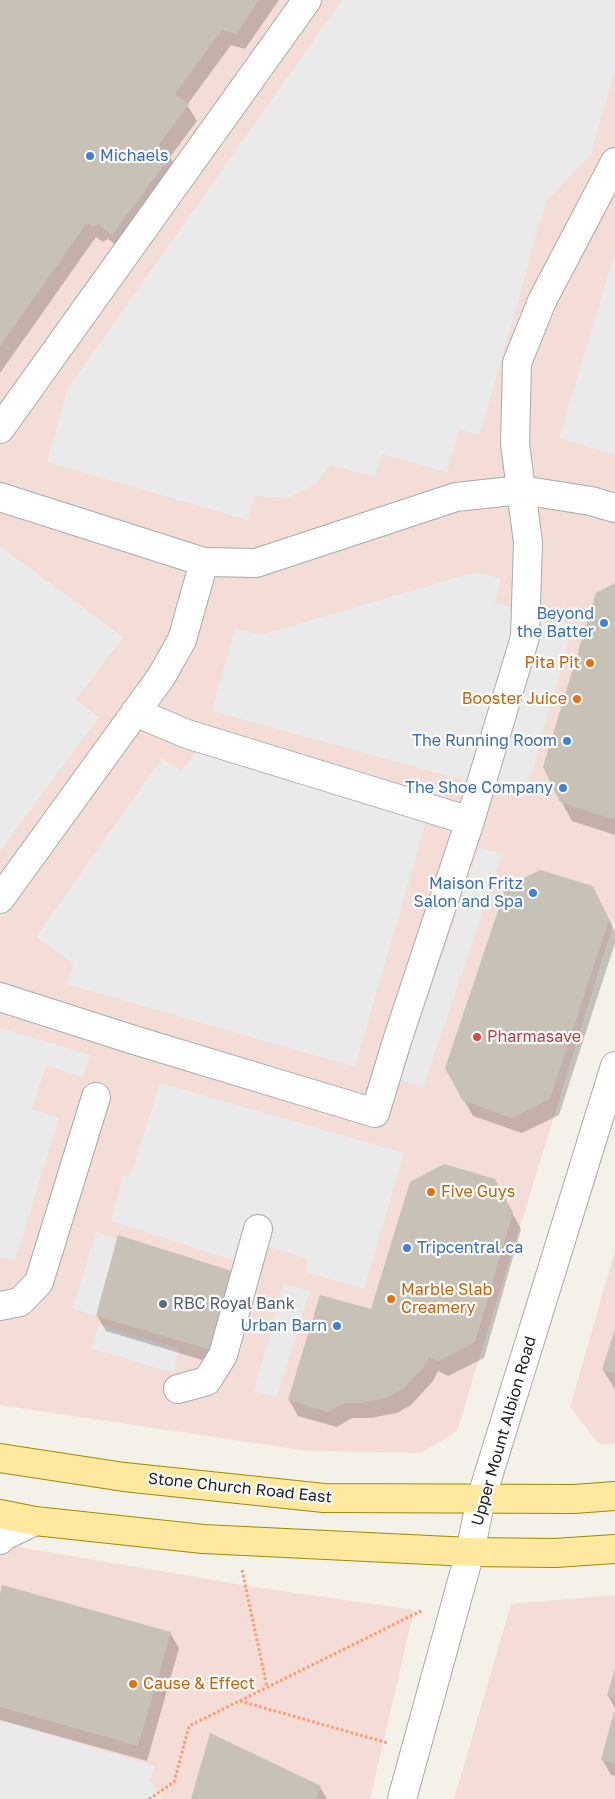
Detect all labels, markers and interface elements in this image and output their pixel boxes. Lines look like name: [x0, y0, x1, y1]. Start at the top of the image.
place label: Michaels: [100, 146, 169, 166]
marker: Michaels: [84, 150, 96, 162]
place label: Beyond the Batter: [517, 604, 594, 642]
marker: Beyond the Batter: [598, 617, 610, 629]
place label: Pita Pit: [525, 653, 580, 673]
marker: Pita Pit: [584, 657, 596, 669]
place label: Booster Juice: [462, 689, 567, 709]
marker: Booster Juice: [571, 693, 583, 705]
place label: The Running Room: [412, 731, 557, 751]
marker: The Running Room: [561, 735, 573, 747]
place label: The Shoe Company: [405, 778, 553, 798]
marker: The Shoe Company: [557, 782, 569, 794]
place label: Maison Fritz Salon and Spa: [413, 874, 523, 912]
marker: Maison Fritz Salon and Spa: [527, 887, 539, 899]
place label: Pharmasave: [487, 1027, 581, 1047]
marker: Pharmasave: [471, 1031, 483, 1043]
place label: Five Guys: [441, 1182, 515, 1202]
marker: Five Guys: [425, 1186, 437, 1198]
place label: Tripcentral.ca: [417, 1238, 523, 1258]
marker: Tripcentral.ca: [401, 1242, 413, 1254]
place label: Marble Slab Creamery: [401, 1280, 492, 1318]
marker: Marble Slab Creamery: [385, 1293, 397, 1305]
place label: RBC Royal Bank: [173, 1294, 295, 1314]
marker: RBC Royal Bank: [157, 1298, 169, 1310]
place label: Urban Barn: [241, 1316, 327, 1336]
marker: Urban Barn: [331, 1320, 343, 1332]
street label: Upper Mount Albion Road: [468, 1334, 540, 1528]
street label: Stone Church Road East: [147, 1469, 333, 1507]
place label: Cause & Effect: [143, 1674, 255, 1694]
marker: Cause & Effect: [127, 1678, 139, 1690]

